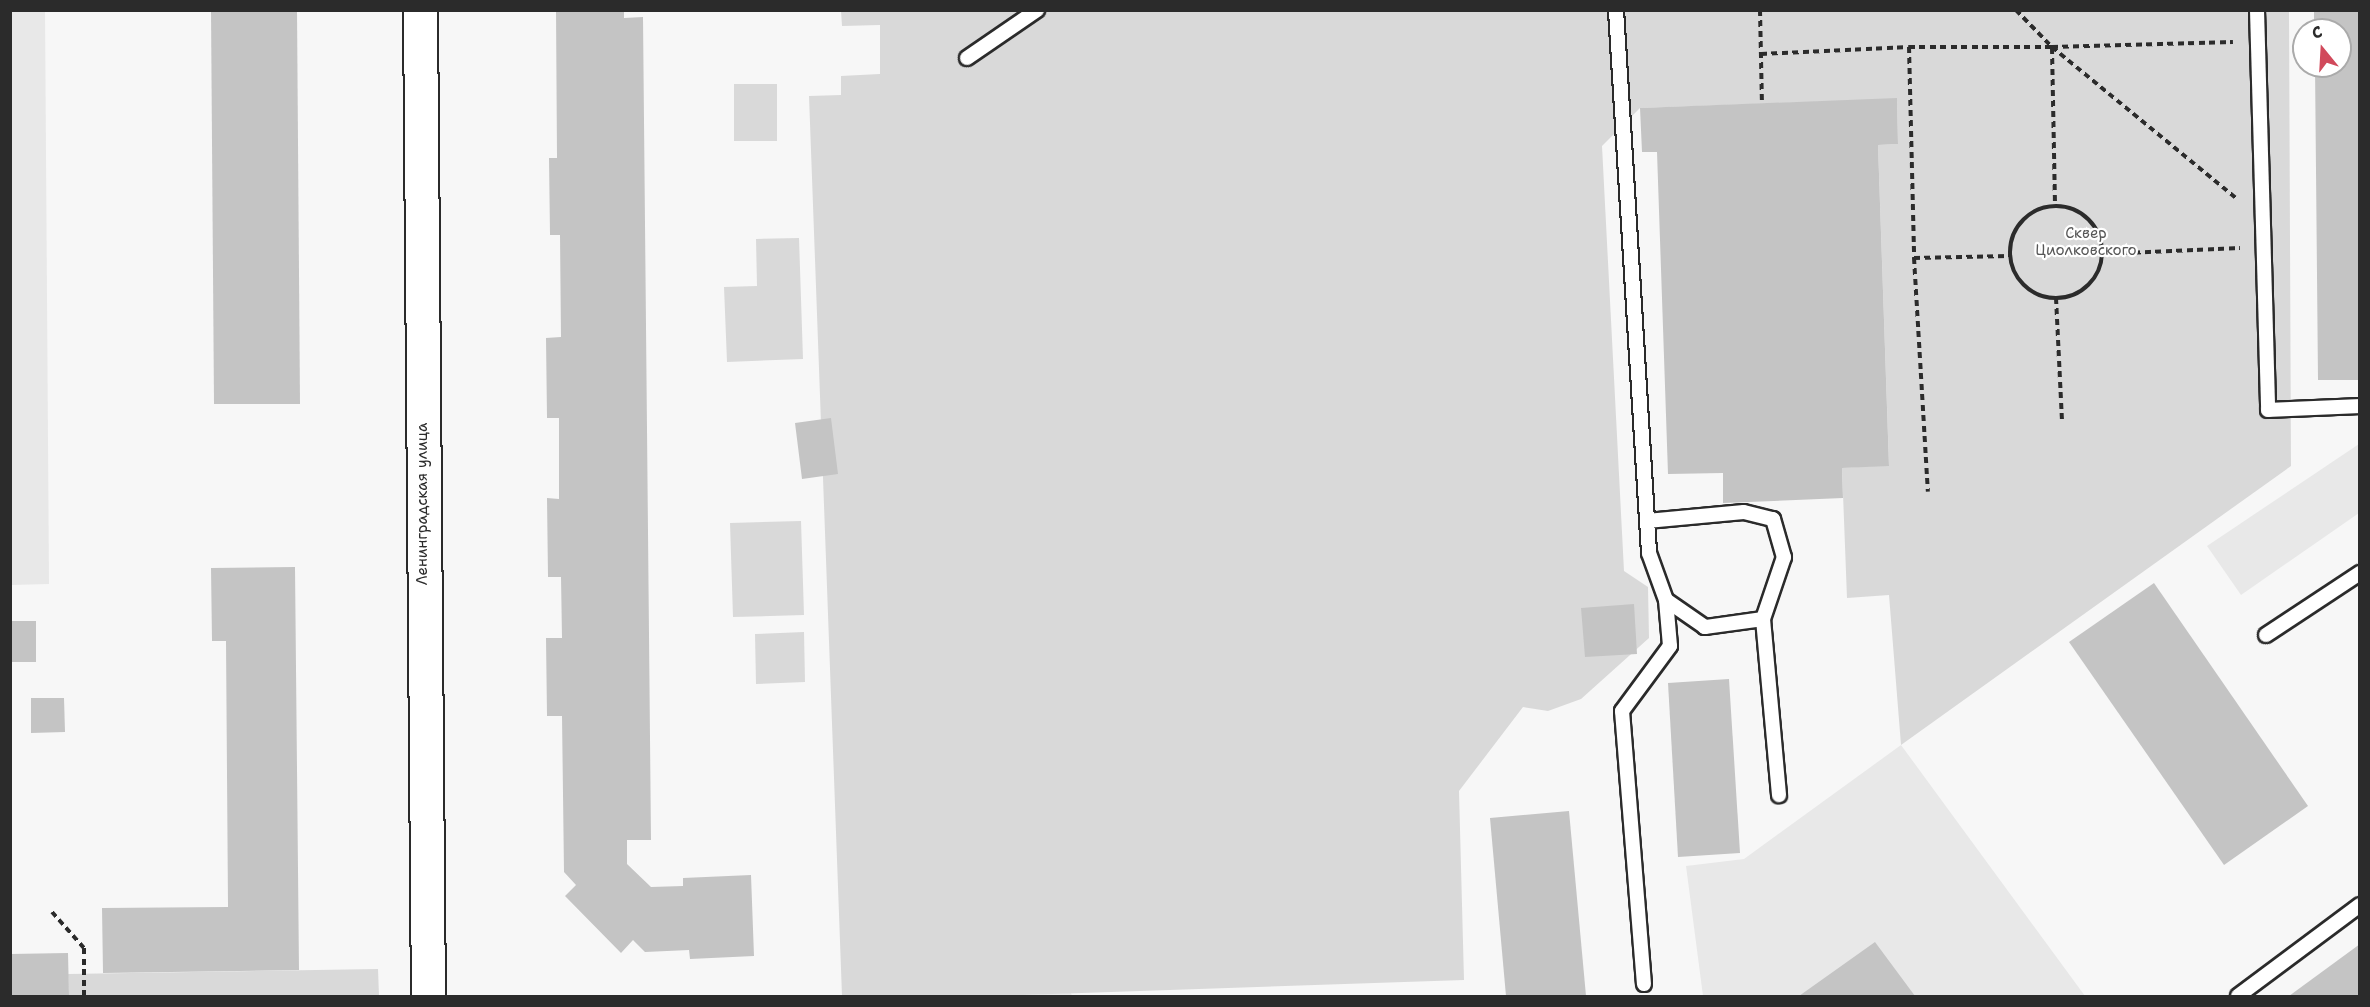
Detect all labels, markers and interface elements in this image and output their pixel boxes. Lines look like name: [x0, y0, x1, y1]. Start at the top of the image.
north arrow: [2292, 18, 2352, 78]
text: С: [2309, 21, 2325, 44]
park label: Сквер Циолковского: [2035, 224, 2137, 259]
street label: Ленинградская улица: [414, 423, 432, 585]

